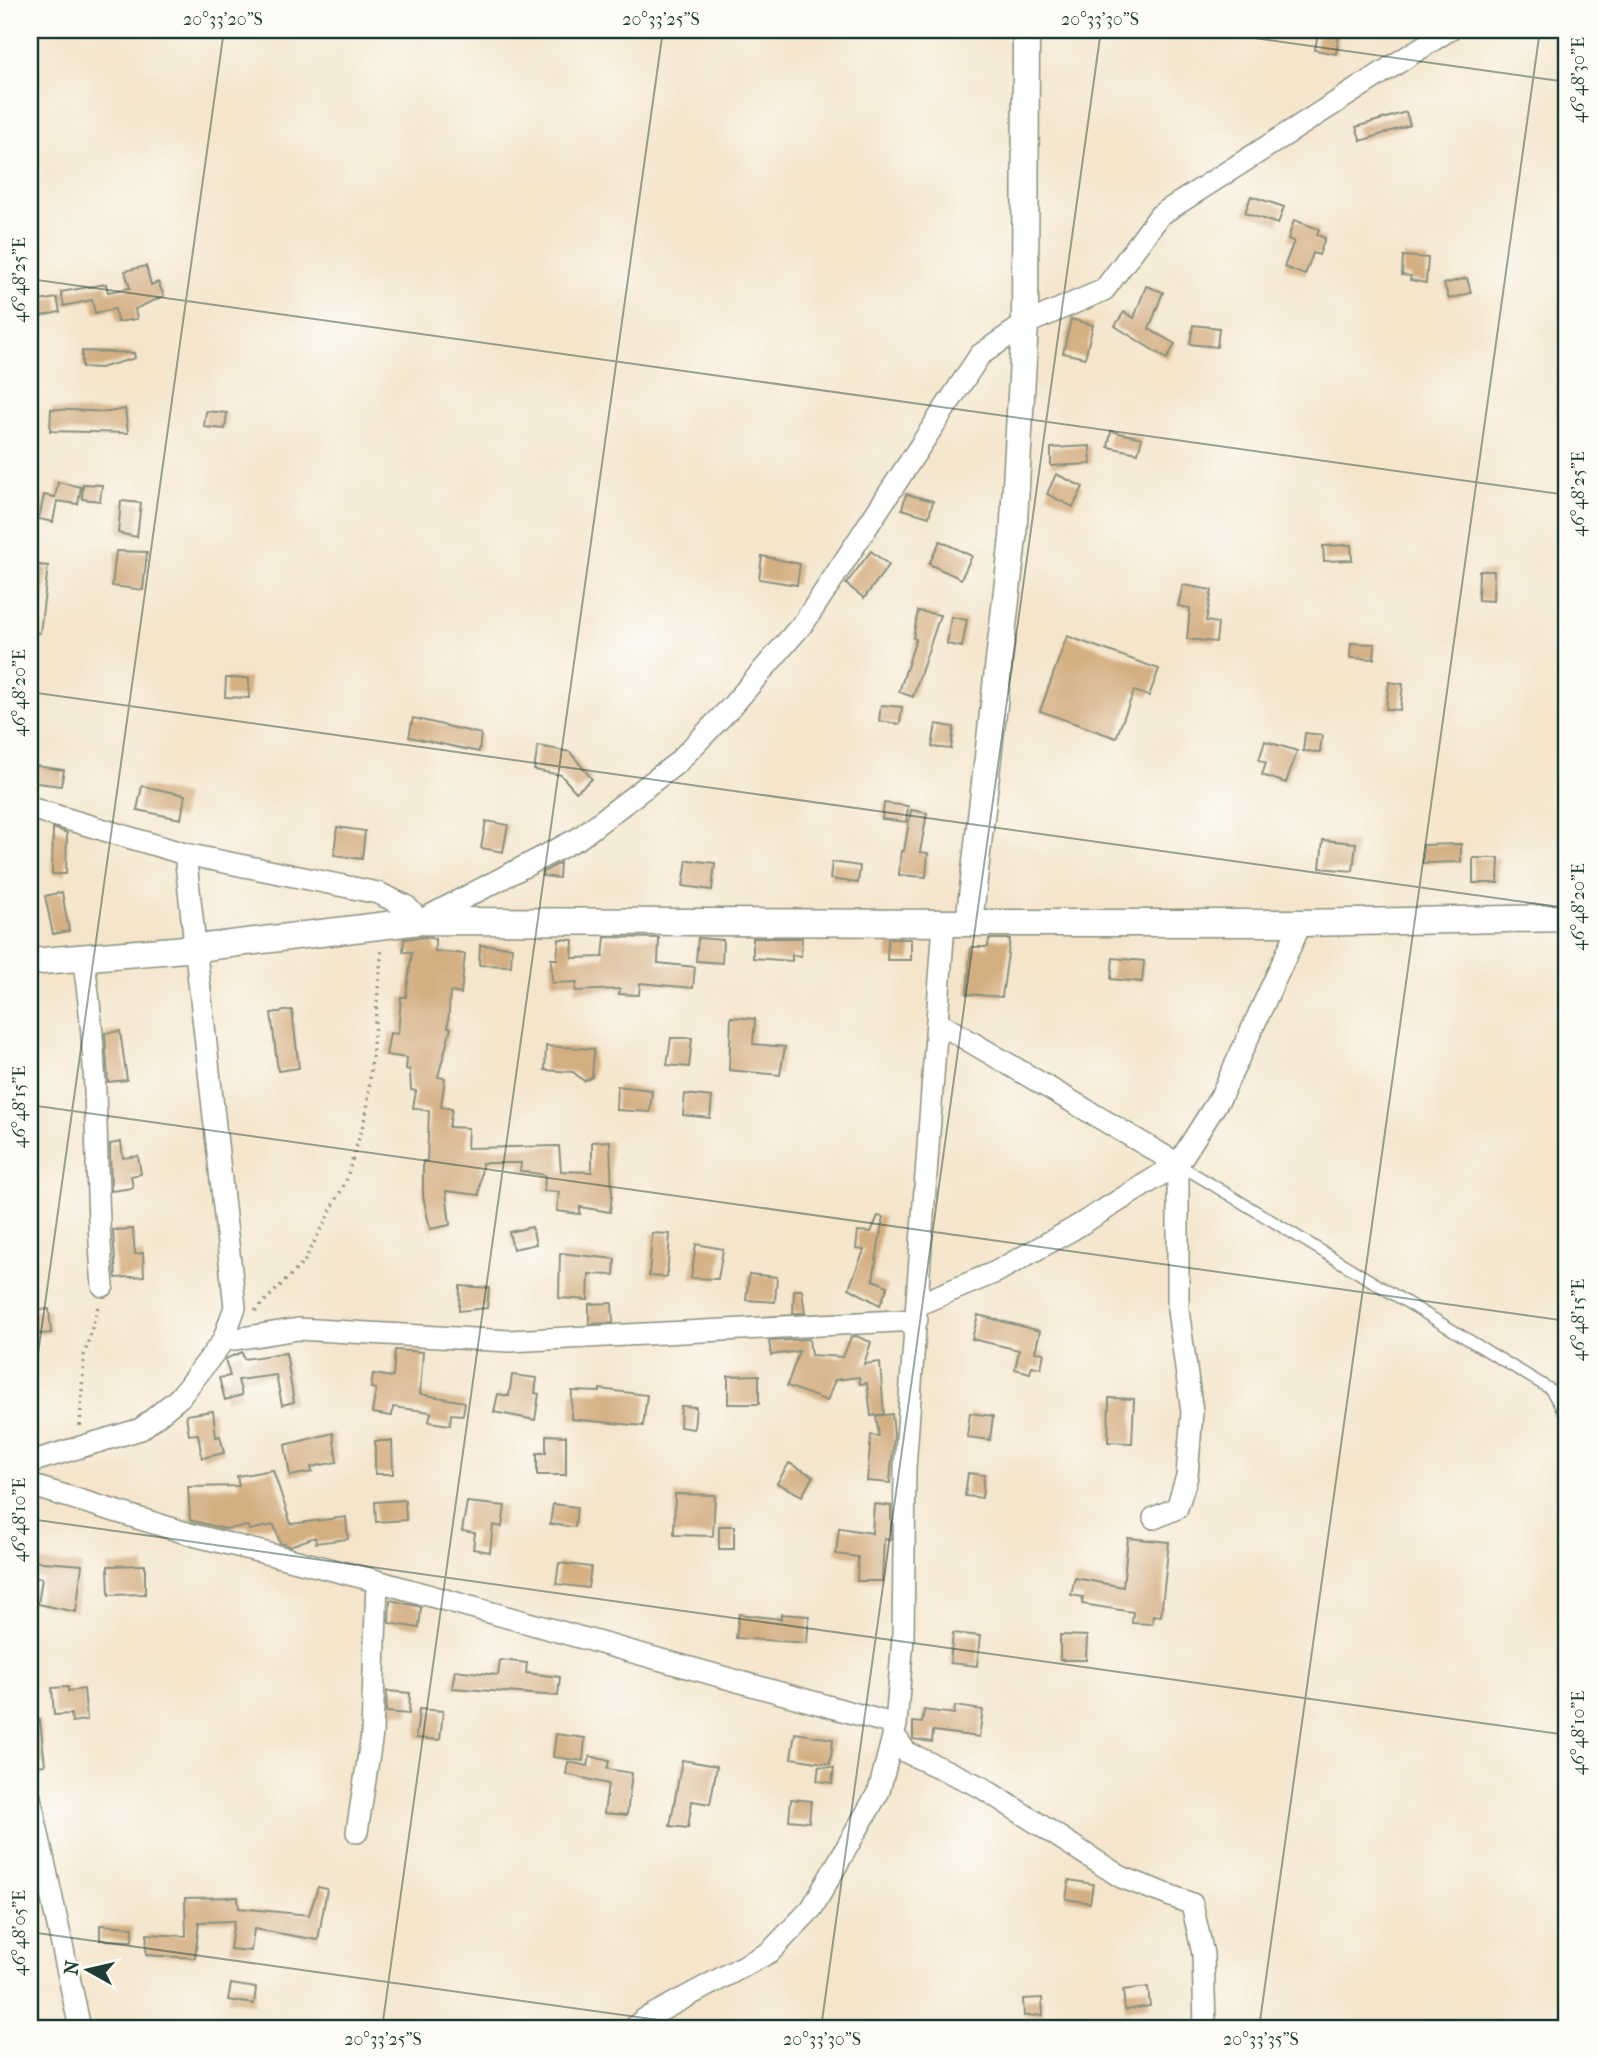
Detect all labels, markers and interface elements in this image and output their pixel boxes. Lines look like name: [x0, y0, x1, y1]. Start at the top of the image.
text: 20°33'20"S: [183, 9, 263, 30]
text: 20°33'25"S: [622, 9, 700, 30]
text: 20°33'30"S: [1061, 9, 1139, 30]
text: 46°48'30"E: [1568, 37, 1589, 123]
text: 46°48'25"E: [9, 237, 30, 323]
text: 46°48'25"E: [1568, 451, 1589, 537]
text: 46°48'20"E: [9, 649, 30, 737]
text: 46°48'20"E: [1568, 863, 1589, 951]
text: 46°48'15"E: [9, 1066, 30, 1148]
text: 46°48'15"E: [1568, 1279, 1589, 1361]
text: 46°48'10"E: [9, 1478, 30, 1562]
text: 46°48'10"E: [1568, 1691, 1589, 1775]
text: 46°48'05"E: [9, 1890, 30, 1976]
north arrow: [52, 1936, 122, 2006]
text: N: [60, 1959, 84, 1976]
text: 20°33'25"S: [344, 2029, 422, 2050]
text: 20°33'30"S: [783, 2029, 861, 2050]
text: 20°33'35"S: [1223, 2029, 1299, 2050]

